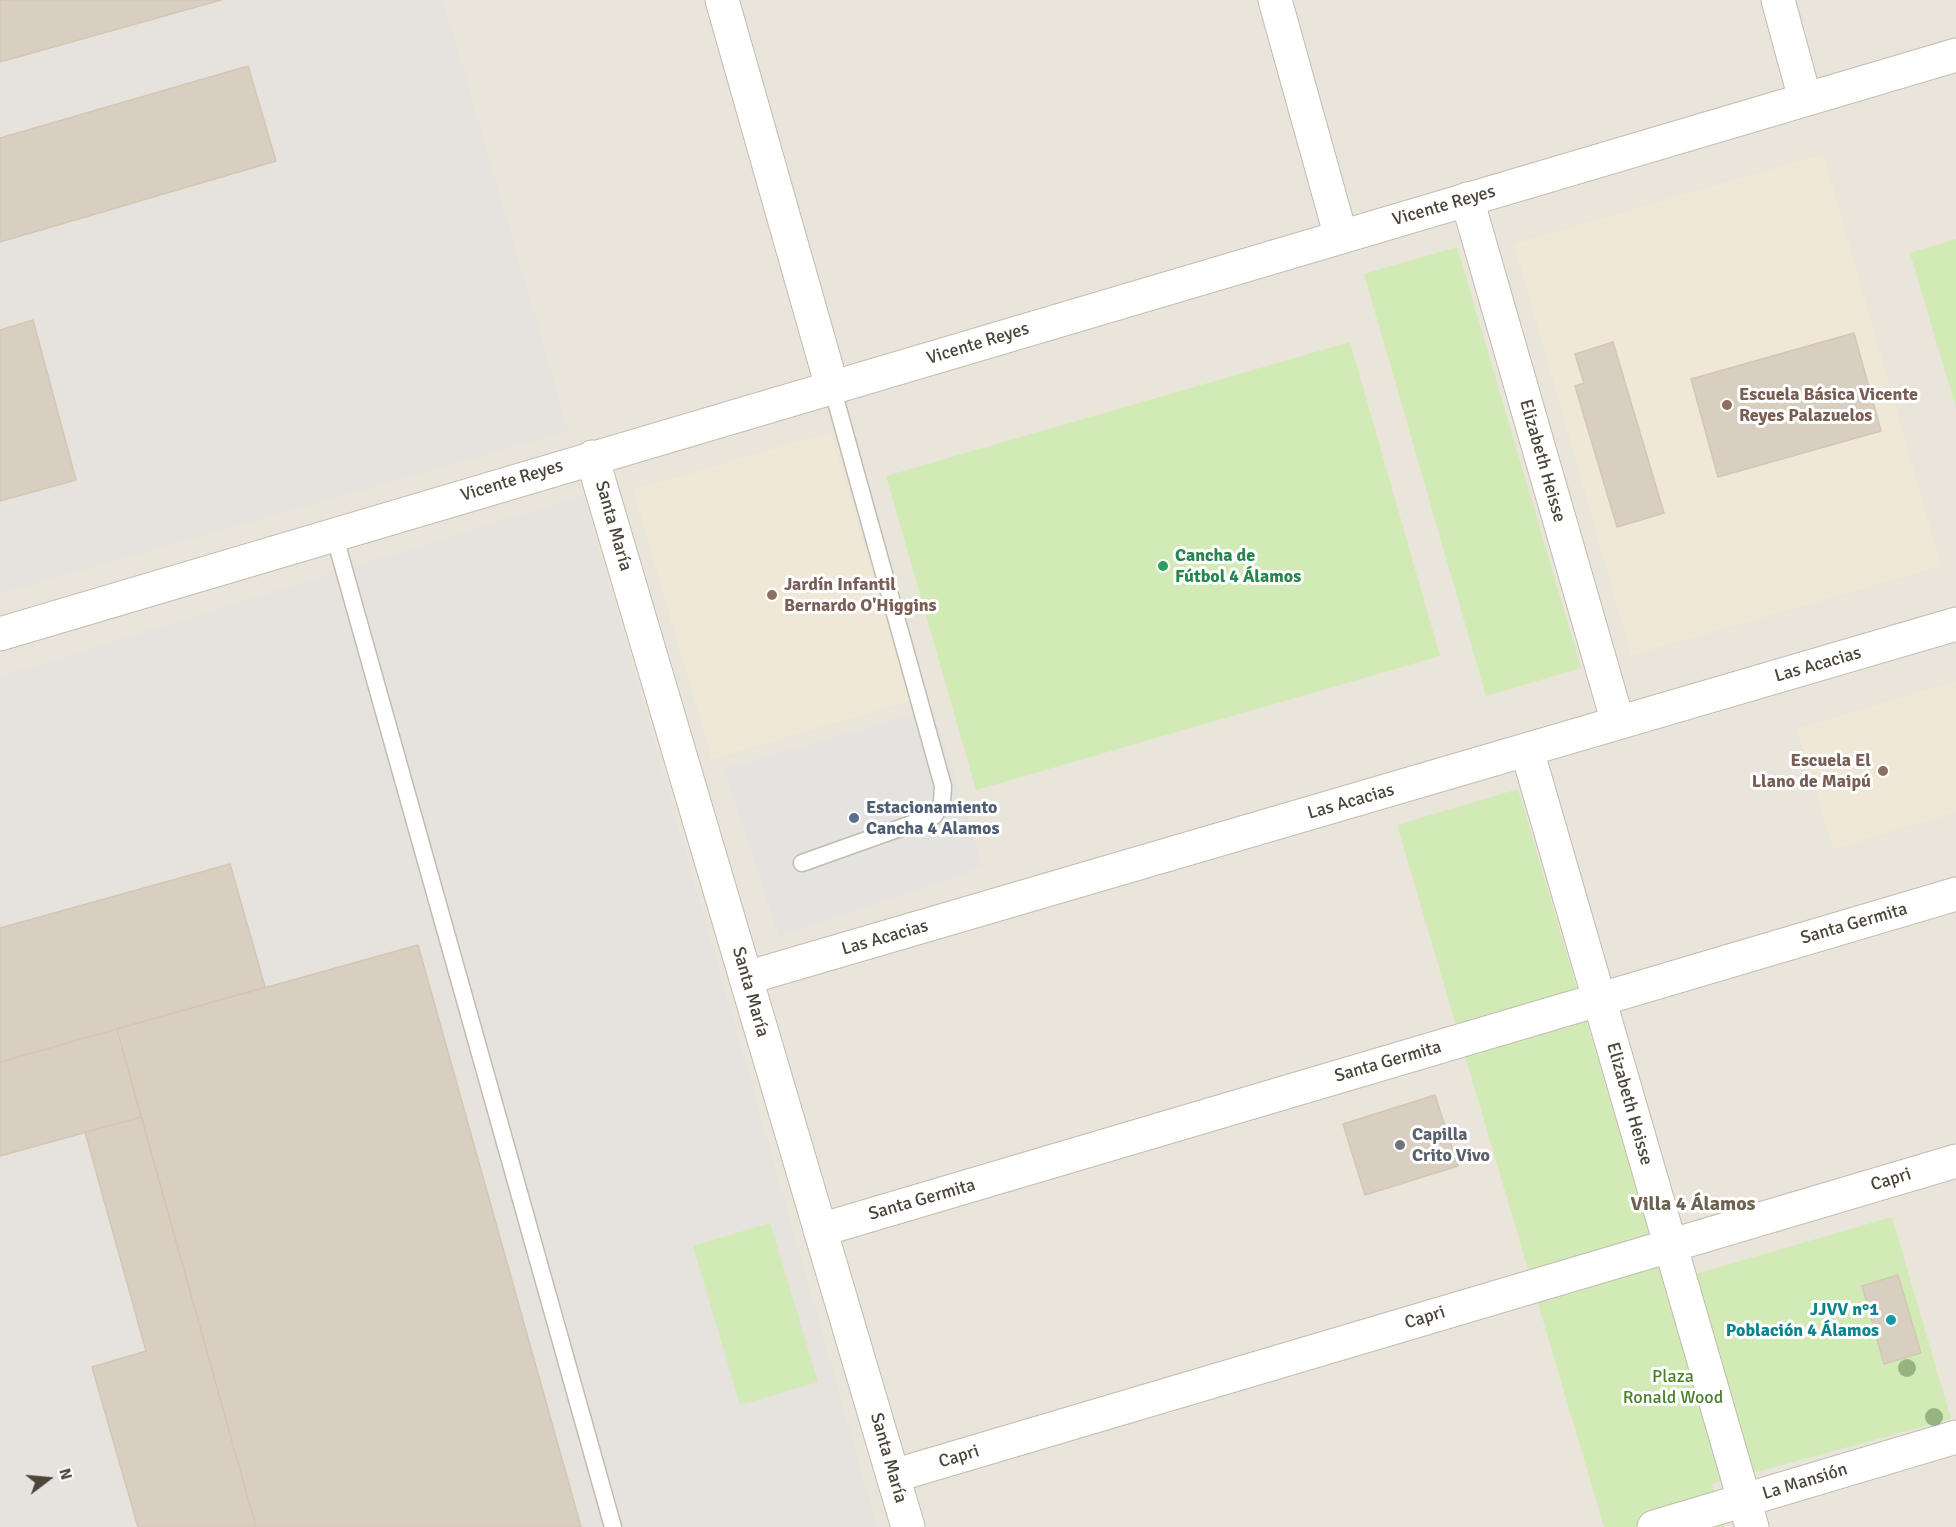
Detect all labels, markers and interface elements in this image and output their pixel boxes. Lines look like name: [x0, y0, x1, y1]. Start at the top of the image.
street label: Vicente Reyes: [1390, 181, 1498, 231]
street label: Vicente Reyes: [924, 318, 1032, 370]
place label: Escuela Básica Vicente Reyes Palazuelos: [1739, 384, 1918, 426]
street label: Elizabeth Heisse: [1514, 397, 1570, 525]
marker: Escuela Básica Vicente Reyes Palazuelos: [1720, 398, 1734, 412]
street label: Vicente Reyes: [458, 455, 566, 507]
street label: Santa María: [590, 478, 636, 574]
place label: Cancha de Fútbol 4 Álamos: [1175, 545, 1301, 588]
marker: Cancha de Fútbol 4 Álamos: [1156, 559, 1170, 573]
place label: Jardín Infantil Bernardo O'Higgins: [784, 574, 937, 616]
marker: Jardín Infantil Bernardo O'Higgins: [765, 588, 779, 602]
street label: Las Acacias: [1772, 642, 1864, 688]
place label: Escuela El Llano de Maipú: [1752, 750, 1871, 792]
marker: Escuela El Llano de Maipú: [1876, 764, 1890, 778]
street label: Las Acacias: [1305, 779, 1397, 825]
place label: Estacionamiento Cancha 4 Alamos: [866, 797, 999, 840]
marker: Estacionamiento Cancha 4 Alamos: [847, 811, 861, 825]
street label: Santa Germita: [1798, 898, 1910, 950]
street label: Las Acacias: [839, 915, 931, 961]
street label: Santa María: [727, 944, 773, 1040]
street label: Santa Germita: [1332, 1036, 1444, 1088]
street label: Elizabeth Heisse: [1601, 1040, 1657, 1168]
place label: Capilla Crito Vivo: [1412, 1124, 1490, 1166]
marker: Capilla Crito Vivo: [1393, 1138, 1407, 1152]
street label: Capri: [1868, 1164, 1914, 1196]
street label: Santa Germita: [866, 1174, 978, 1226]
district label: Villa 4 Álamos: [1631, 1193, 1755, 1217]
place label: JJVV n°1 Población 4 Álamos: [1726, 1299, 1879, 1342]
street label: Capri: [1402, 1302, 1448, 1334]
marker: JJVV n°1 Población 4 Álamos: [1884, 1313, 1898, 1327]
park label: Plaza Ronald Wood: [1623, 1366, 1723, 1408]
street label: Santa María: [865, 1410, 911, 1506]
street label: Capri: [936, 1441, 982, 1473]
north arrow: [18, 1449, 78, 1509]
street label: La Mansión: [1760, 1459, 1850, 1505]
text: N: [54, 1466, 76, 1482]

